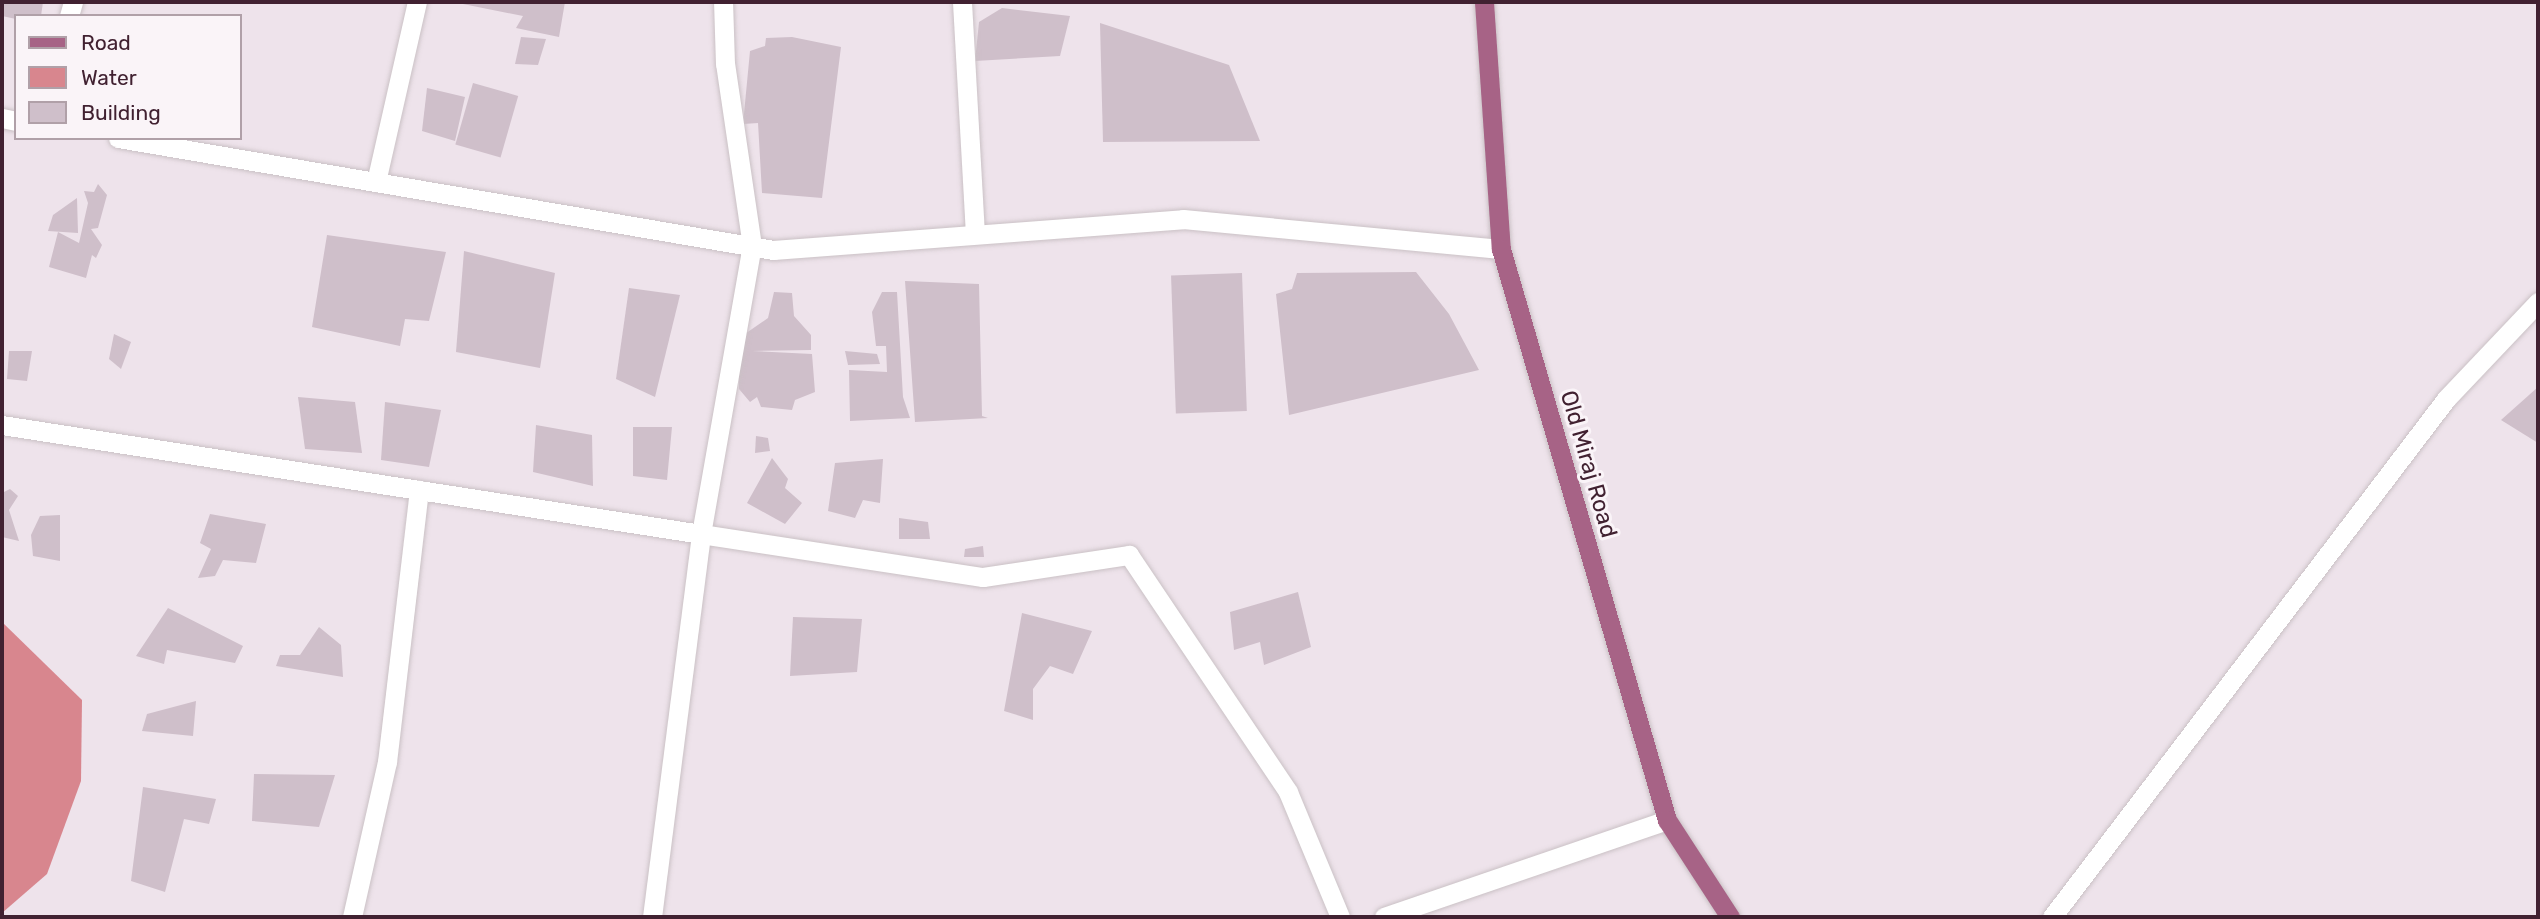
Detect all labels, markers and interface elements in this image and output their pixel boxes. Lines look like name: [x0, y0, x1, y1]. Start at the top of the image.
legend: [14, 14, 242, 140]
text: Road: [81, 30, 131, 55]
text: Water: [81, 65, 137, 90]
text: Building: [81, 100, 161, 125]
street label: Old Miraj Road: [1555, 387, 1623, 541]

